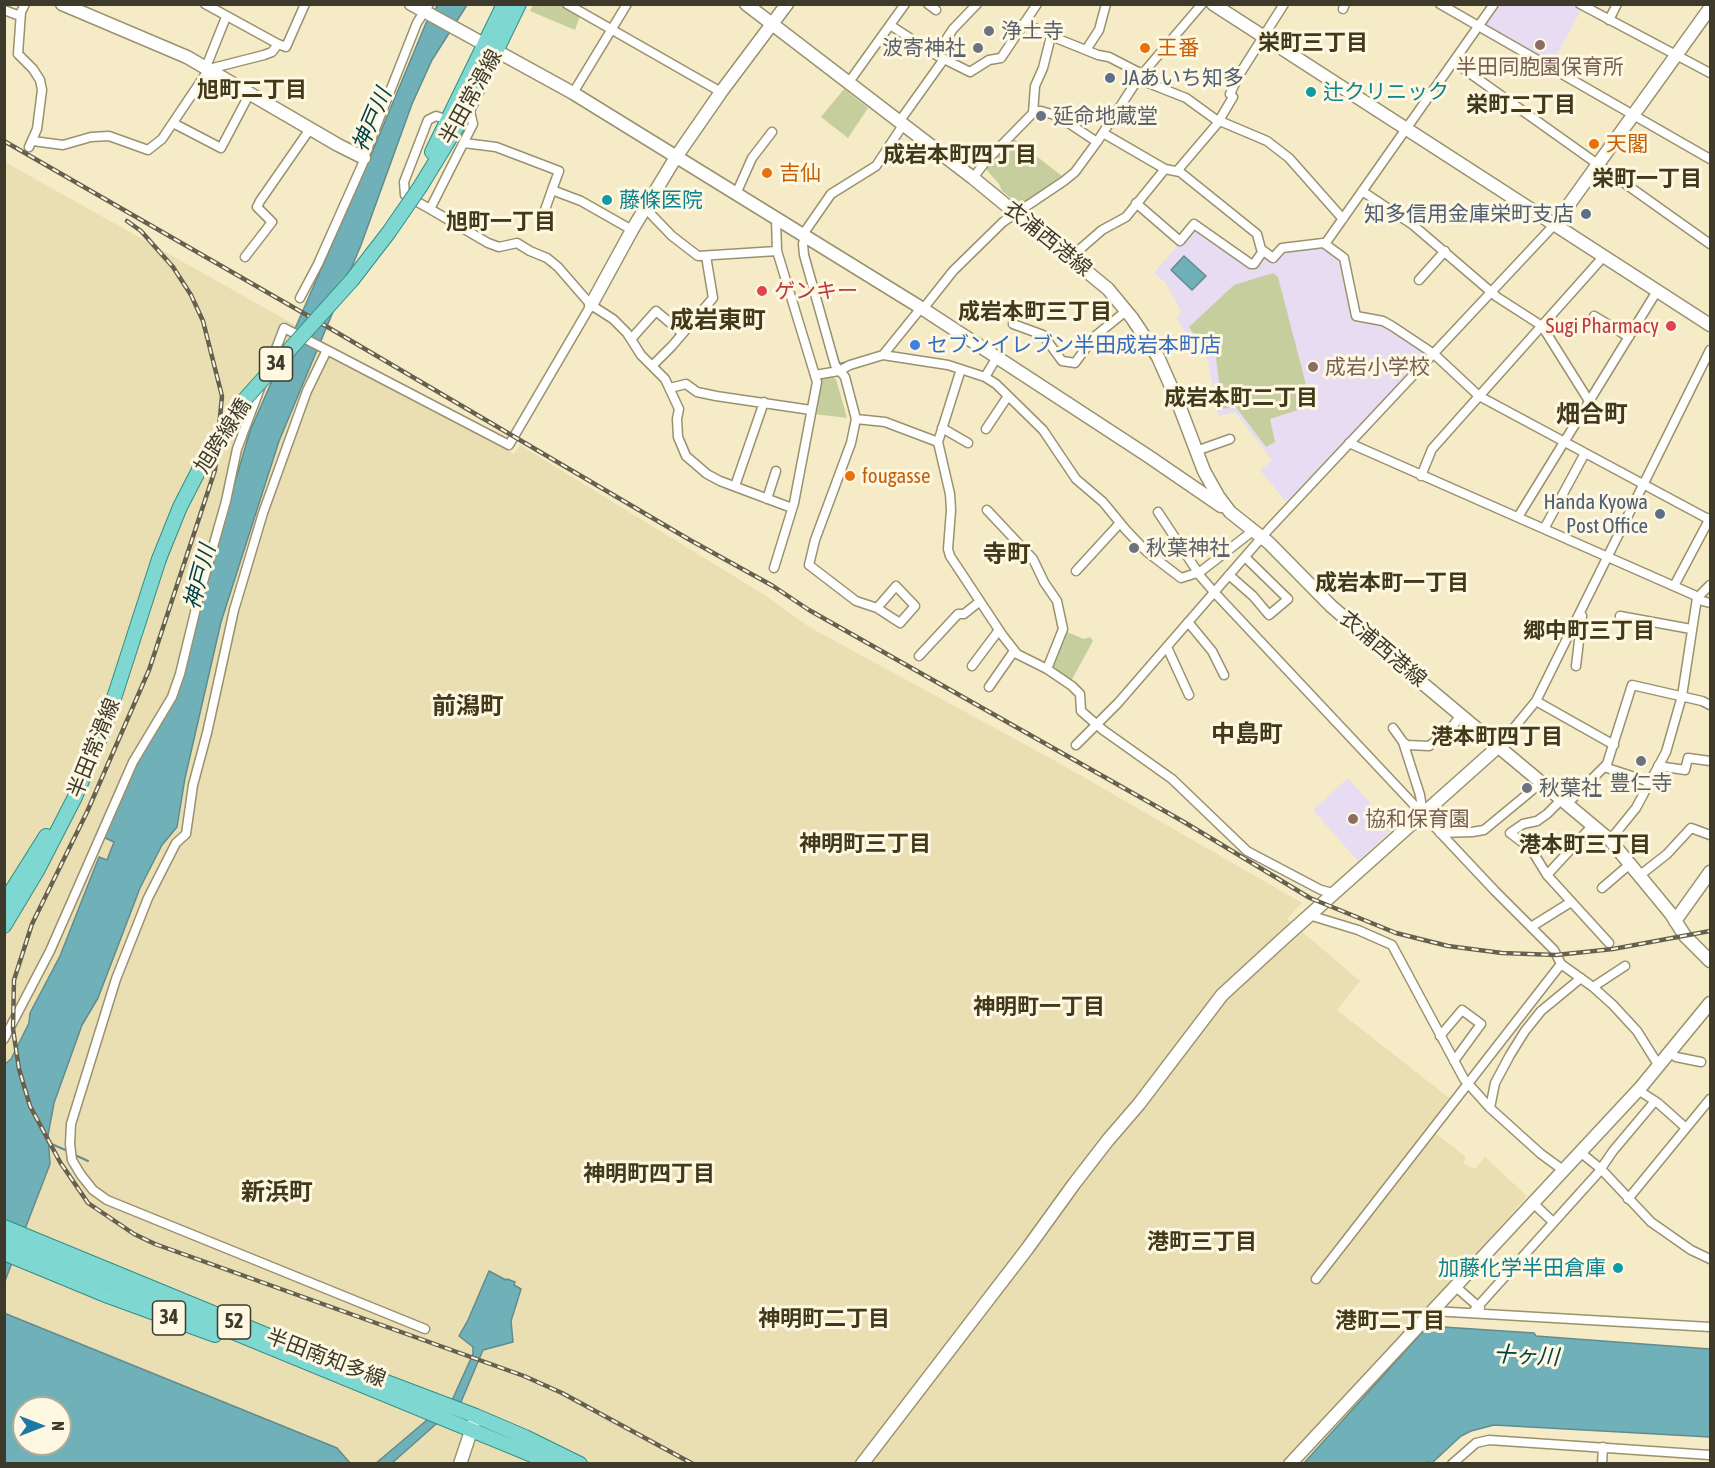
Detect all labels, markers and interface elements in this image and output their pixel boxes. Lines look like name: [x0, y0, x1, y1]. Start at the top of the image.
place label: 浄土寺: [1001, 18, 1064, 44]
marker: 浄土寺: [982, 24, 996, 38]
district label: 栄町三丁目: [1258, 30, 1368, 56]
place label: 波寄神社: [882, 35, 966, 61]
place label: 王番: [1157, 35, 1199, 61]
marker: 半田同胞園保育所: [1533, 38, 1547, 52]
marker: 波寄神社: [971, 41, 985, 55]
marker: 王番: [1138, 41, 1152, 55]
street label: 半田常滑線: [435, 45, 507, 149]
place label: 半田同胞園保育所: [1456, 54, 1624, 80]
place label: JAあいち知多: [1122, 65, 1244, 91]
marker: JAあいち知多: [1103, 71, 1117, 85]
district label: 旭町二丁目: [197, 77, 307, 103]
place label: 辻クリニック: [1323, 79, 1449, 105]
water label: 神戸川: [347, 84, 397, 156]
marker: 辻クリニック: [1304, 85, 1318, 99]
district label: 栄町二丁目: [1466, 92, 1576, 118]
place label: 延命地蔵堂: [1053, 103, 1158, 129]
marker: 延命地蔵堂: [1034, 109, 1048, 123]
place label: 天閣: [1606, 131, 1648, 157]
marker: 天閣: [1587, 137, 1601, 151]
district label: 成岩本町四丁目: [883, 142, 1037, 168]
place label: 吉仙: [779, 160, 821, 186]
marker: 吉仙: [760, 166, 774, 180]
district label: 栄町一丁目: [1592, 166, 1702, 192]
place label: 藤條医院: [619, 187, 703, 213]
marker: 藤條医院: [600, 193, 614, 207]
street label: 衣浦西港線: [999, 196, 1097, 282]
place label: 知多信用金庫栄町支店: [1364, 201, 1574, 227]
marker: 知多信用金庫栄町支店: [1579, 207, 1593, 221]
district label: 旭町一丁目: [446, 209, 556, 235]
place label: ゲンキー: [774, 278, 858, 304]
marker: ゲンキー: [755, 284, 769, 298]
district label: 成岩本町三丁目: [958, 299, 1112, 325]
district label: 成岩東町: [670, 306, 766, 334]
place label: Sugi Pharmacy: [1546, 313, 1659, 339]
marker: Sugi Pharmacy: [1664, 319, 1678, 333]
place label: セブンイレブン半田成岩本町店: [927, 332, 1221, 358]
marker: セブンイレブン半田成岩本町店: [908, 338, 922, 352]
road number: 34: [260, 347, 292, 381]
place label: 成岩小学校: [1325, 354, 1430, 380]
marker: 成岩小学校: [1306, 360, 1320, 374]
district label: 成岩本町二丁目: [1164, 385, 1318, 411]
street label: 旭跨線橋: [190, 394, 256, 478]
district label: 畑合町: [1556, 400, 1628, 428]
place label: fougasse: [862, 463, 931, 489]
marker: fougasse: [843, 469, 857, 483]
place label: Handa Kyowa Post Office: [1543, 489, 1648, 539]
marker: Handa Kyowa Post Office: [1653, 507, 1667, 521]
place label: 秋葉神社: [1146, 535, 1230, 561]
district label: 寺町: [983, 540, 1031, 568]
marker: 秋葉神社: [1127, 541, 1141, 555]
water label: 神戸川: [179, 542, 221, 612]
district label: 成岩本町一丁目: [1315, 570, 1469, 596]
street label: 衣浦西港線: [1335, 606, 1431, 692]
district label: 郷中町三丁目: [1523, 618, 1655, 644]
district label: 前潟町: [432, 692, 504, 720]
street label: 半田常滑線: [63, 695, 125, 801]
district label: 中島町: [1211, 720, 1283, 748]
district label: 港本町四丁目: [1431, 724, 1563, 750]
marker: 豊仁寺: [1634, 754, 1648, 768]
place label: 豊仁寺: [1610, 770, 1672, 796]
place label: 秋葉社: [1539, 775, 1602, 801]
marker: 秋葉社: [1520, 781, 1534, 795]
place label: 協和保育園: [1365, 806, 1470, 832]
marker: 協和保育園: [1346, 812, 1360, 826]
district label: 神明町三丁目: [799, 831, 931, 857]
district label: 港本町三丁目: [1519, 832, 1651, 858]
district label: 神明町一丁目: [973, 994, 1105, 1020]
district label: 神明町四丁目: [583, 1161, 715, 1187]
district label: 新浜町: [241, 1178, 313, 1206]
district label: 港町三丁目: [1147, 1229, 1257, 1255]
place label: 加藤化学半田倉庫: [1438, 1255, 1606, 1281]
marker: 加藤化学半田倉庫: [1611, 1261, 1625, 1275]
road number: 34: [152, 1301, 186, 1335]
road number: 52: [218, 1305, 250, 1339]
district label: 神明町二丁目: [758, 1306, 890, 1332]
district label: 港町二丁目: [1335, 1308, 1445, 1334]
street label: 半田南知多線: [263, 1324, 389, 1392]
water label: 十ヶ川: [1492, 1341, 1560, 1371]
north arrow: [12, 1396, 72, 1456]
text: N: [49, 1421, 67, 1431]

